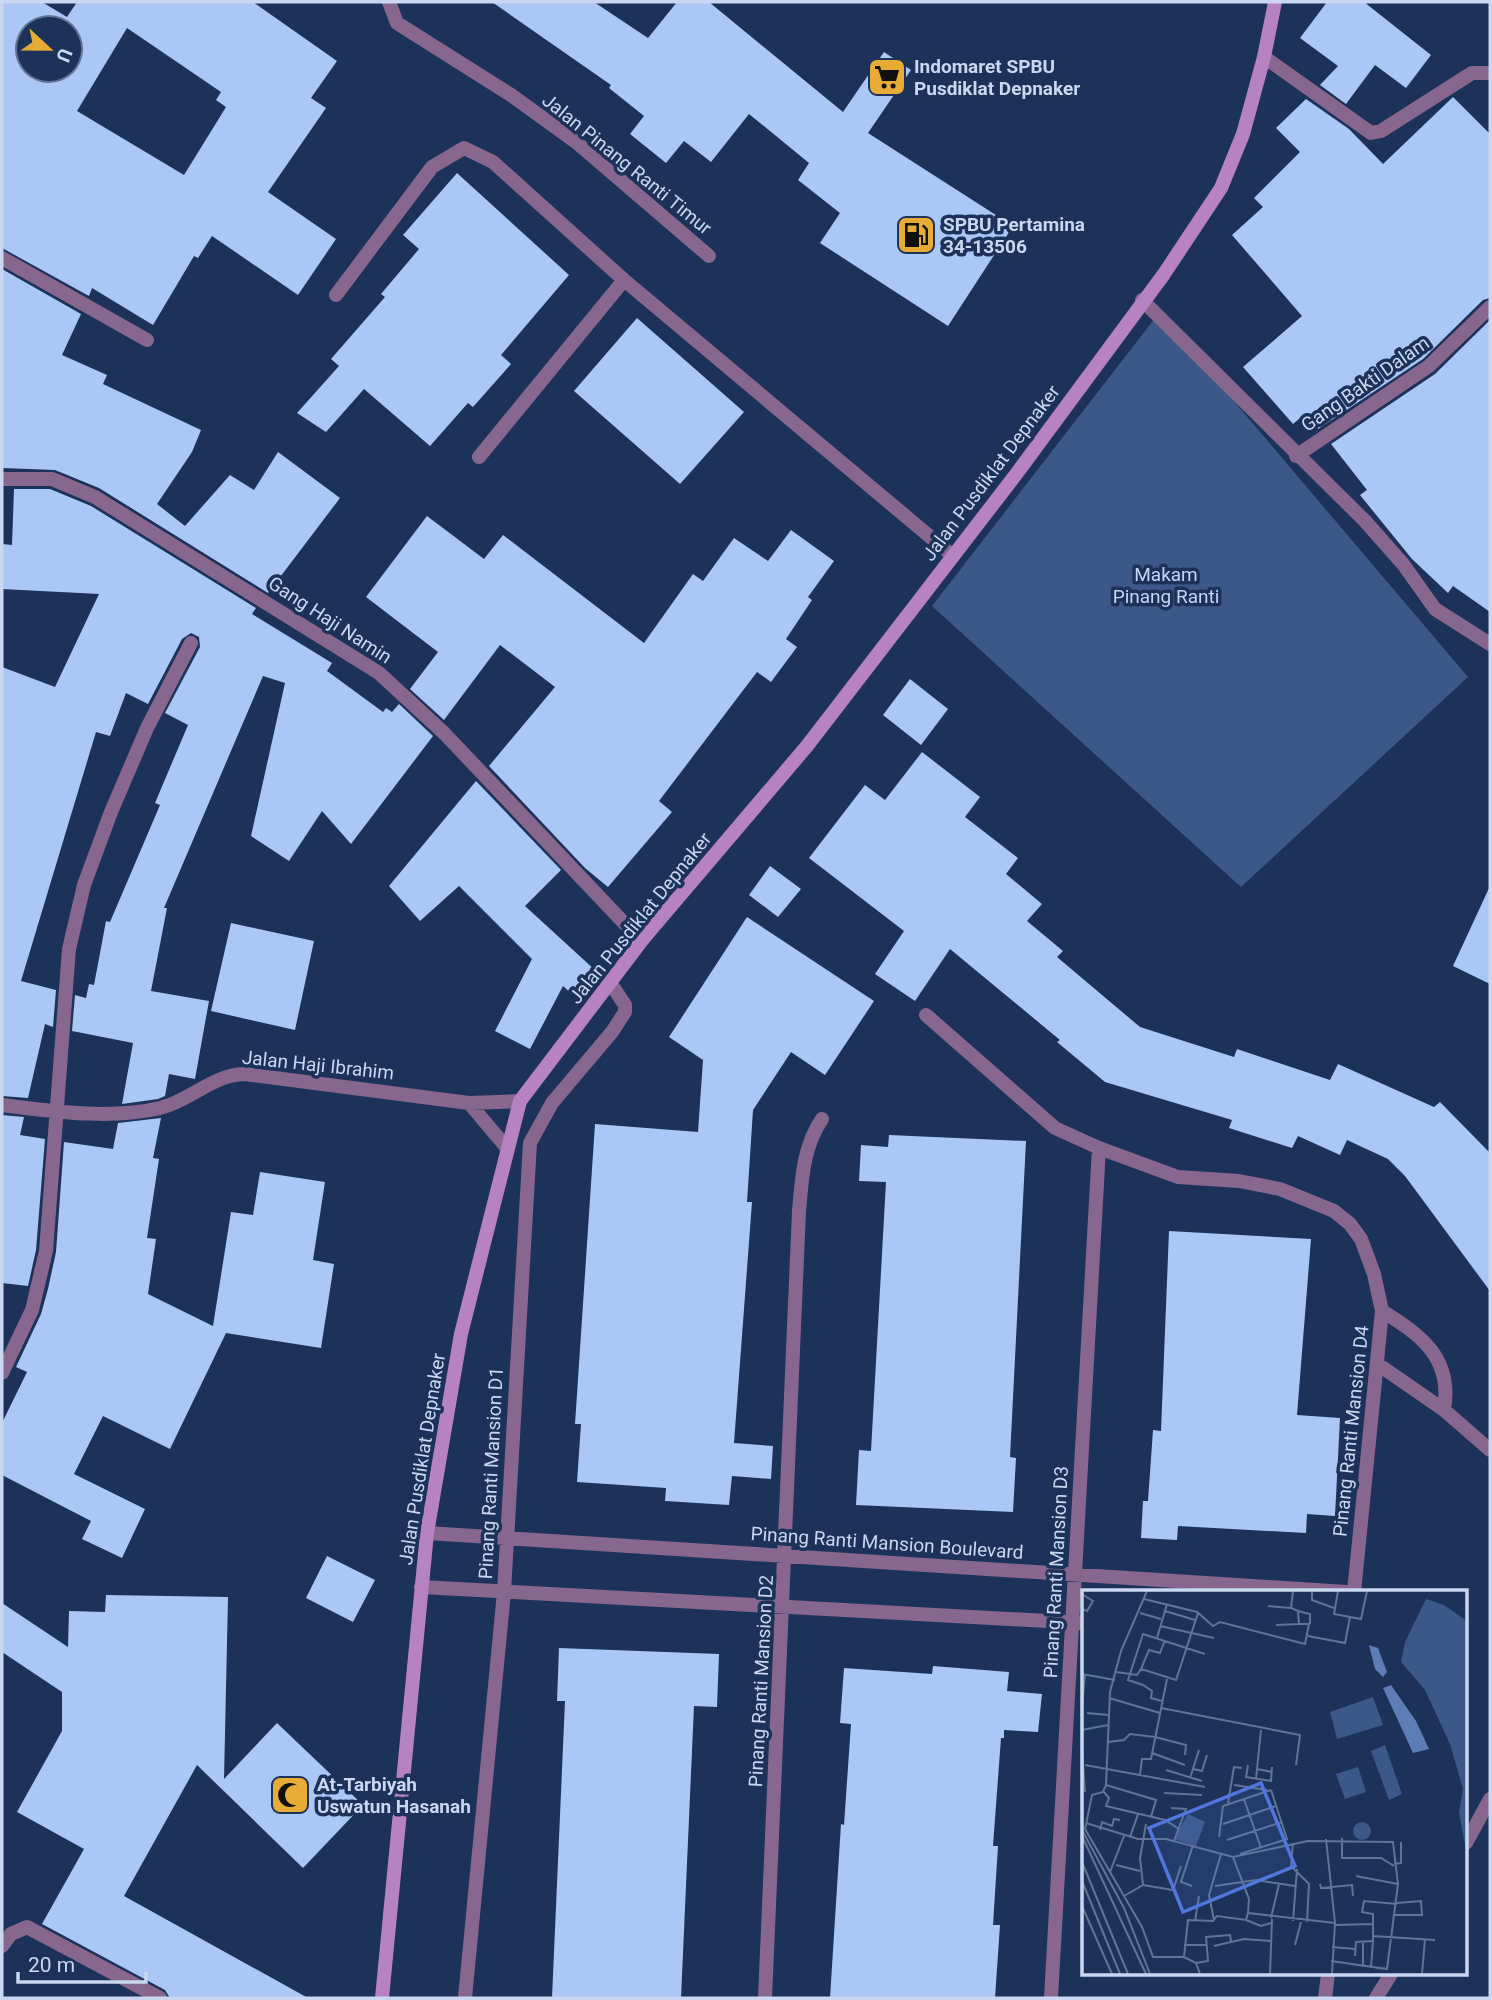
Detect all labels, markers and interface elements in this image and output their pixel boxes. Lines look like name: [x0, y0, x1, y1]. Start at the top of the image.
north arrow: [14, 14, 84, 84]
text: U: [51, 45, 77, 65]
place label: Indomaret SPBU Pusdiklat Depnaker: [914, 55, 1080, 100]
supermarket icon: Indomaret SPBU Pusdiklat Depnaker: [866, 56, 908, 98]
street label: Jalan Pinang Ranti Timur: [538, 88, 717, 240]
place label: SPBU Pertamina 34-13506: [943, 213, 1085, 258]
fuel station icon: SPBU Pertamina 34-13506: [895, 214, 937, 256]
street label: Gang Bakti Dalam: [1297, 331, 1433, 437]
street label: Jalan Pusdiklat Depnaker: [917, 380, 1065, 565]
park label: Makam Pinang Ranti: [1113, 563, 1219, 608]
street label: Gang Haji Namin: [264, 572, 396, 668]
street label: Jalan Pusdiklat Depnaker: [564, 827, 717, 1008]
street label: Jalan Haji Ibrahim: [241, 1046, 395, 1084]
street label: Pinang Ranti Mansion D4: [1328, 1324, 1374, 1538]
street label: Jalan Pusdiklat Depnaker: [394, 1351, 450, 1567]
street label: Pinang Ranti Mansion D1: [474, 1366, 508, 1580]
street label: Pinang Ranti Mansion D3: [1039, 1465, 1073, 1679]
street label: Pinang Ranti Mansion Boulevard: [750, 1522, 1024, 1564]
street label: Pinang Ranti Mansion D2: [744, 1574, 778, 1788]
inset map: [1082, 1590, 1468, 1976]
place label: At-Tarbiyah Uswatun Hasanah: [317, 1773, 471, 1818]
mosque icon: At-Tarbiyah Uswatun Hasanah: [269, 1774, 311, 1816]
scale bar: [18, 1940, 145, 1984]
text: 20 m: [28, 1953, 75, 1977]

